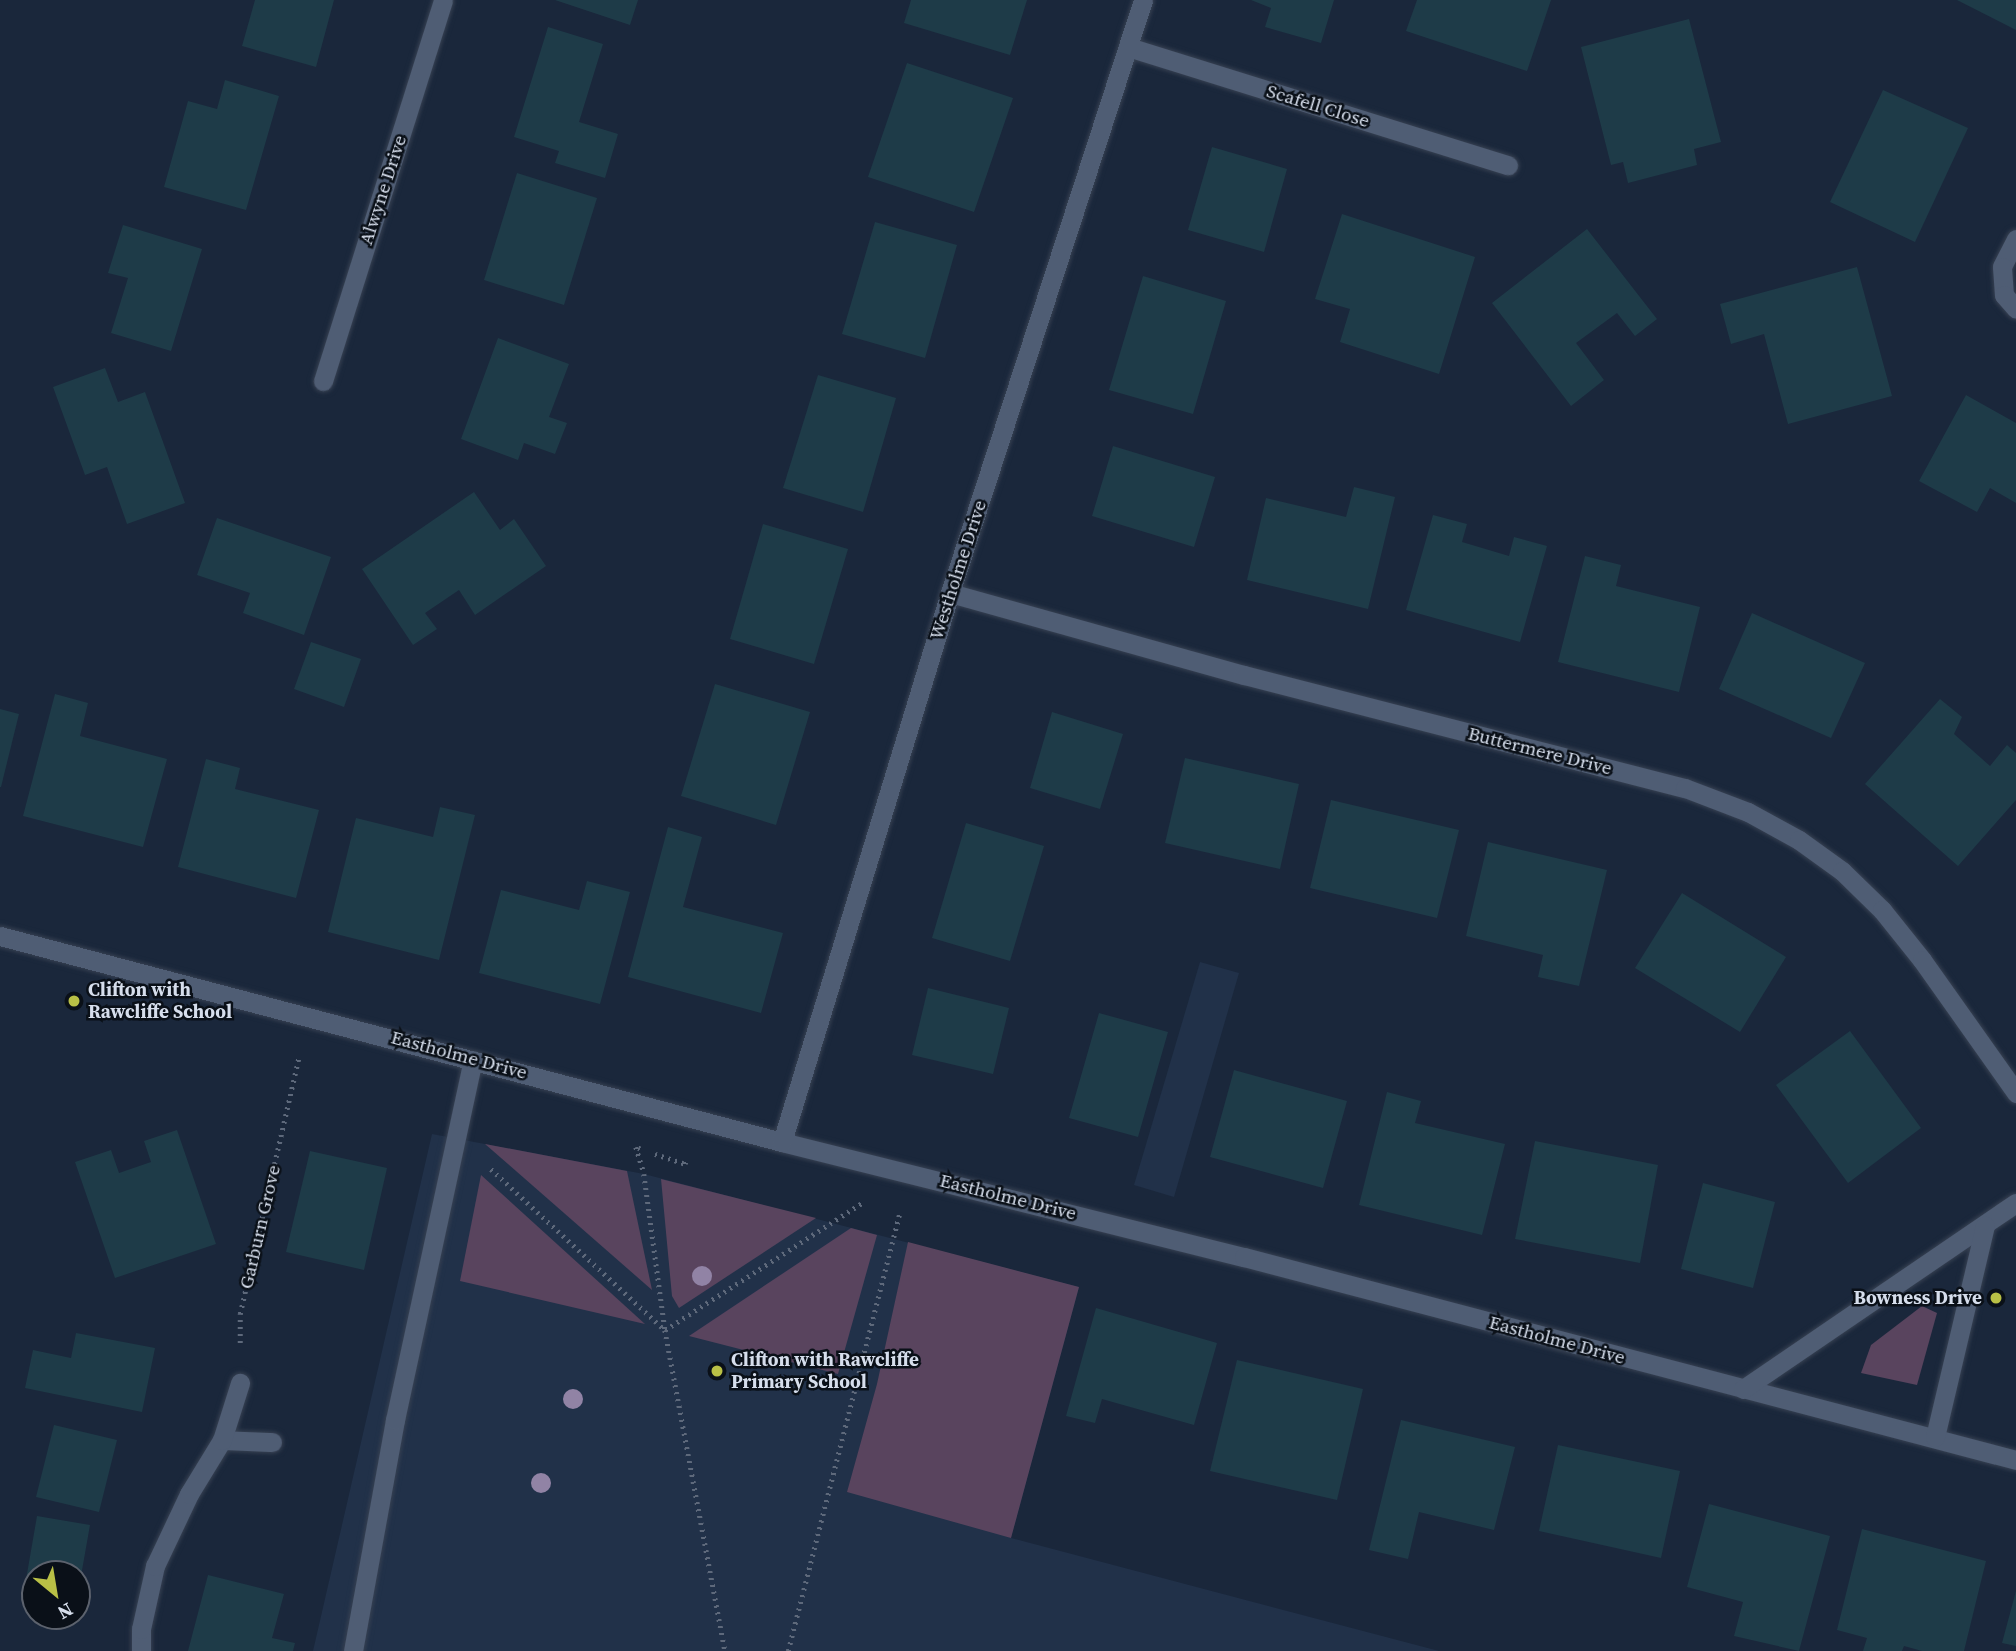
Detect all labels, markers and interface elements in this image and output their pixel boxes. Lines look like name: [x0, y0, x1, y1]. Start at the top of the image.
street label: Scafell Close: [1264, 80, 1372, 132]
street label: Alwyne Drive: [355, 132, 411, 248]
street label: Westholme Drive: [925, 497, 991, 643]
street label: Buttermere Drive: [1466, 722, 1614, 780]
place label: Clifton with Rawcliffe School: [88, 979, 232, 1023]
marker: Clifton with Rawcliffe School: [66, 993, 82, 1009]
street label: Eastholme Drive: [388, 1026, 530, 1084]
street label: Garburn Grove: [235, 1163, 285, 1291]
street label: Eastholme Drive: [937, 1169, 1079, 1225]
place label: Bowness Drive: [1853, 1287, 1982, 1309]
marker: Bowness Drive: [1988, 1290, 2004, 1306]
street label: Eastholme Drive: [1486, 1311, 1628, 1369]
place label: Clifton with Rawcliffe Primary School: [731, 1349, 919, 1393]
marker: Clifton with Rawcliffe Primary School: [709, 1363, 725, 1379]
north arrow: [21, 1560, 91, 1630]
text: N: [53, 1597, 78, 1626]

